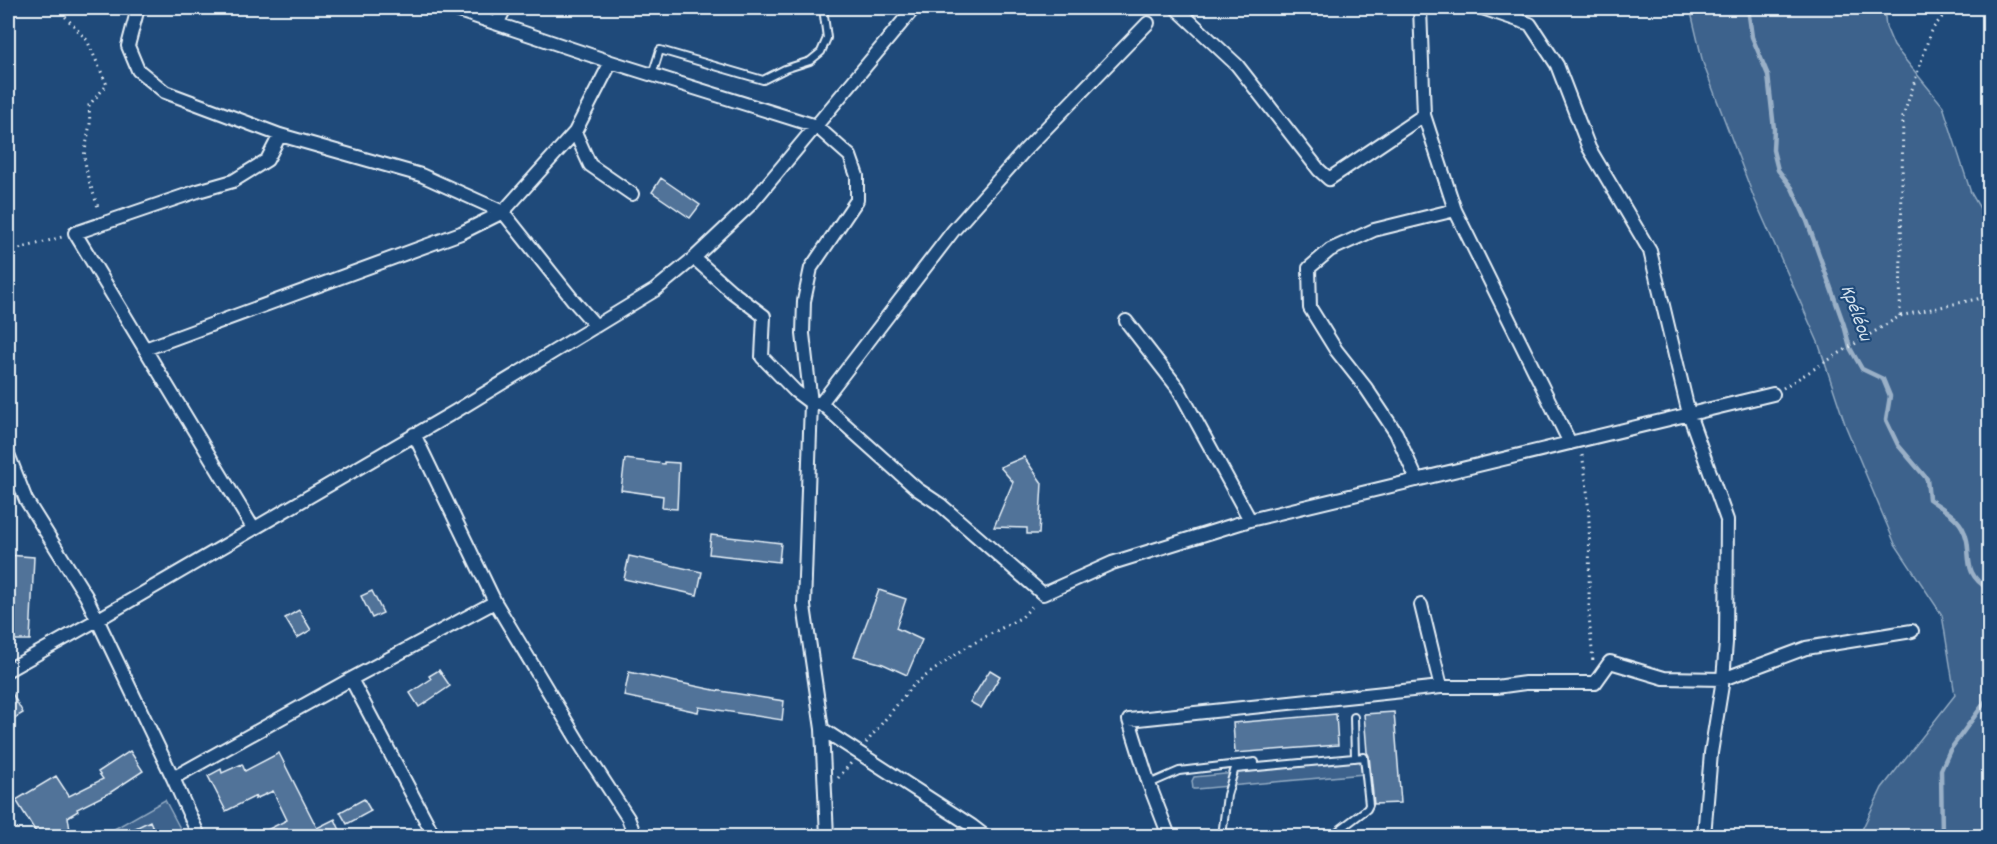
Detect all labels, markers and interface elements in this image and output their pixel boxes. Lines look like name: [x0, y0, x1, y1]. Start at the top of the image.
water label: Kpéléou: [1832, 281, 1879, 346]

